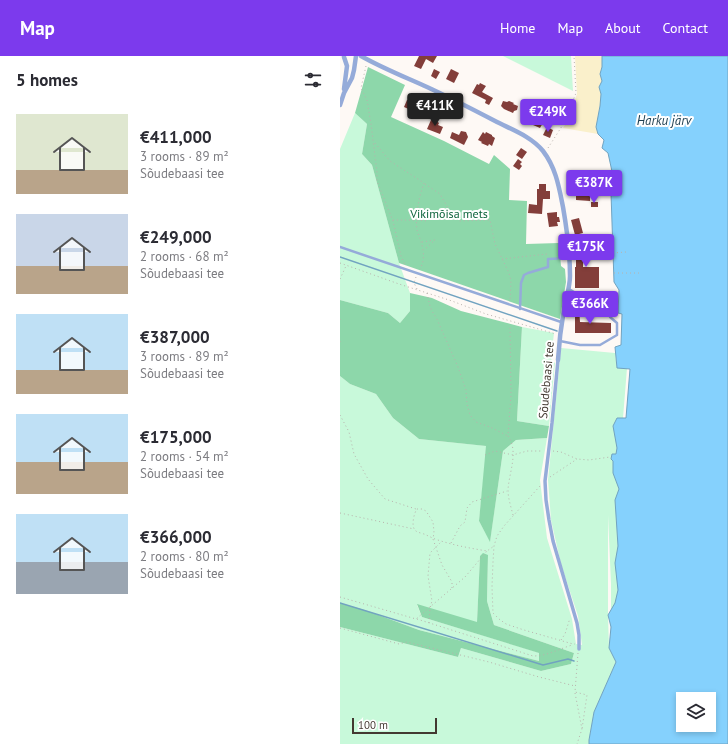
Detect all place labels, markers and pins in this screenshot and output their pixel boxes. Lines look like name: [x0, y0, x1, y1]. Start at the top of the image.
pin: €411K: [407, 93, 463, 127]
pin: €249K: [520, 99, 576, 133]
pin: €387K: [566, 170, 622, 204]
pin: €175K: [558, 234, 614, 268]
pin: €366K: [562, 291, 618, 325]

